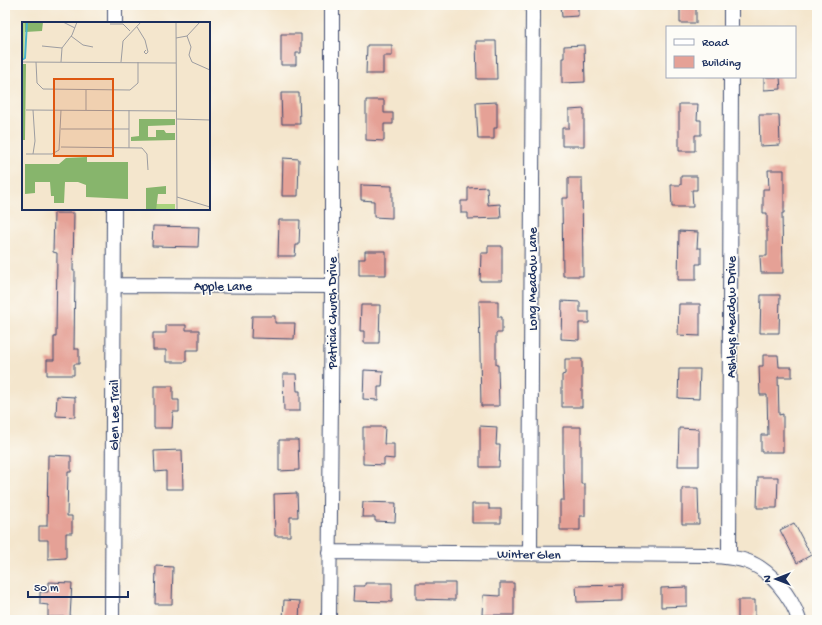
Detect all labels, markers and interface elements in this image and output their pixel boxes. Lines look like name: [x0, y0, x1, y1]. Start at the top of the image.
inset map: [22, 22, 210, 210]
legend: [666, 26, 796, 78]
text: Road: [702, 37, 729, 51]
text: Building: [701, 57, 741, 71]
street label: Long Meadow Lane: [526, 227, 541, 331]
street label: Ashleys Meadow Drive: [725, 256, 740, 378]
street label: Patricia Church Drive: [326, 257, 341, 370]
street label: Apple Lane: [194, 280, 252, 295]
street label: Glen Lee Trail: [108, 379, 123, 450]
street label: Winter Glen: [497, 547, 562, 564]
north arrow: [756, 559, 796, 599]
scale bar: [28, 573, 128, 599]
text: N: [762, 575, 774, 583]
text: 50 m: [34, 582, 59, 596]

